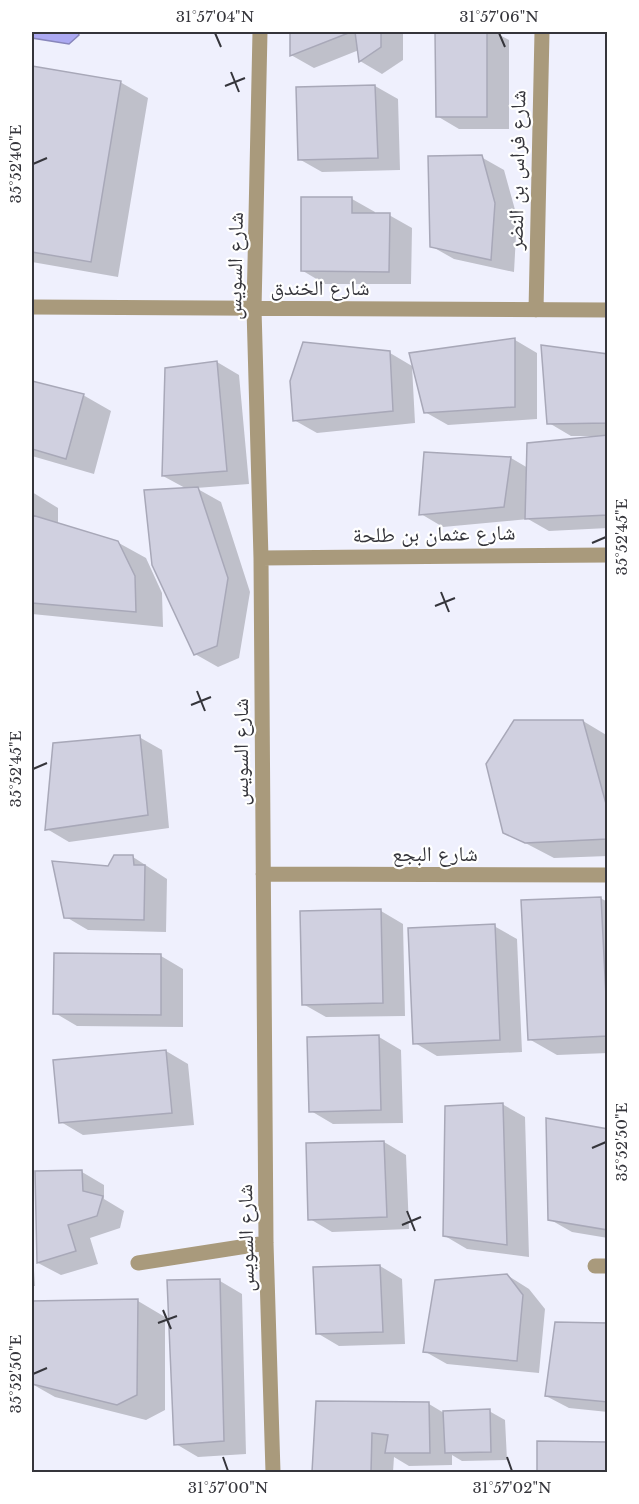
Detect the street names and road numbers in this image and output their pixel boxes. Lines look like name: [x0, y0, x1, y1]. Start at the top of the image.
street label: شارع فراس بن النضر: [503, 90, 531, 251]
street label: شارع السويس: [221, 212, 249, 320]
street label: شارع الخندق: [270, 275, 370, 301]
street label: شارع عثمان بن طلحة: [352, 520, 516, 548]
street label: شارع السويس: [228, 698, 254, 806]
street label: شارع البجع: [392, 841, 478, 867]
street label: شارع السويس: [232, 1184, 260, 1292]

